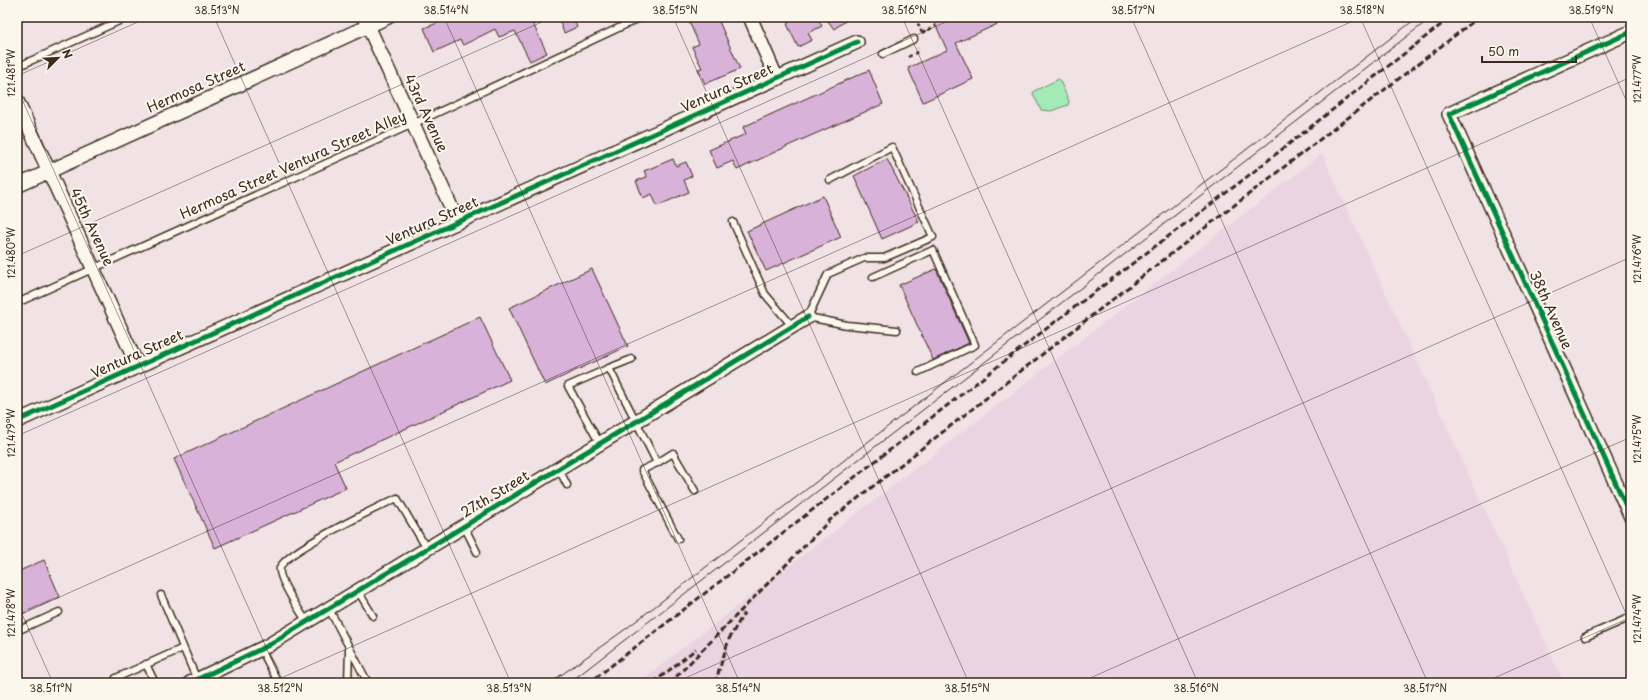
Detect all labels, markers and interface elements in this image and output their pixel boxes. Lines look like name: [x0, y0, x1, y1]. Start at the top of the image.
text: 38.513°N: [194, 2, 240, 17]
text: 38.514°N: [423, 2, 469, 17]
text: 38.515°N: [652, 2, 698, 17]
text: 38.516°N: [881, 2, 927, 17]
text: 38.517°N: [1111, 2, 1155, 17]
text: 38.518°N: [1340, 2, 1385, 17]
text: 38.519°N: [1568, 2, 1614, 17]
north arrow: [38, 38, 78, 78]
scale bar: [1482, 38, 1576, 64]
text: 50 m: [1488, 42, 1519, 60]
text: N: [58, 46, 77, 61]
text: 121.481°W: [3, 48, 18, 97]
text: 121.477°W: [1629, 54, 1644, 103]
street label: Hermosa Street: [143, 55, 249, 118]
street label: Ventura Street: [677, 58, 776, 117]
street label: 43rd Avenue: [399, 70, 454, 156]
street label: Hermosa Street Ventura Street Alley: [176, 105, 409, 224]
street label: 45th Avenue: [65, 184, 120, 270]
street label: Ventura Street: [382, 191, 481, 250]
text: 121.480°W: [3, 227, 18, 279]
text: 121.476°W: [1629, 233, 1644, 284]
street label: 38th Avenue: [1525, 267, 1578, 353]
street label: Ventura Street: [87, 324, 186, 383]
text: 121.479°W: [3, 408, 18, 457]
text: 121.475°W: [1629, 414, 1644, 464]
street label: 27th Street: [457, 465, 533, 522]
text: 121.478°W: [3, 588, 18, 638]
text: 121.474°W: [1629, 594, 1644, 644]
text: 38.511°N: [30, 680, 73, 695]
text: 38.512°N: [257, 680, 303, 695]
text: 38.513°N: [486, 680, 532, 695]
text: 38.514°N: [715, 680, 761, 695]
text: 38.515°N: [944, 680, 990, 695]
text: 38.516°N: [1173, 680, 1219, 695]
text: 38.517°N: [1403, 680, 1447, 695]

